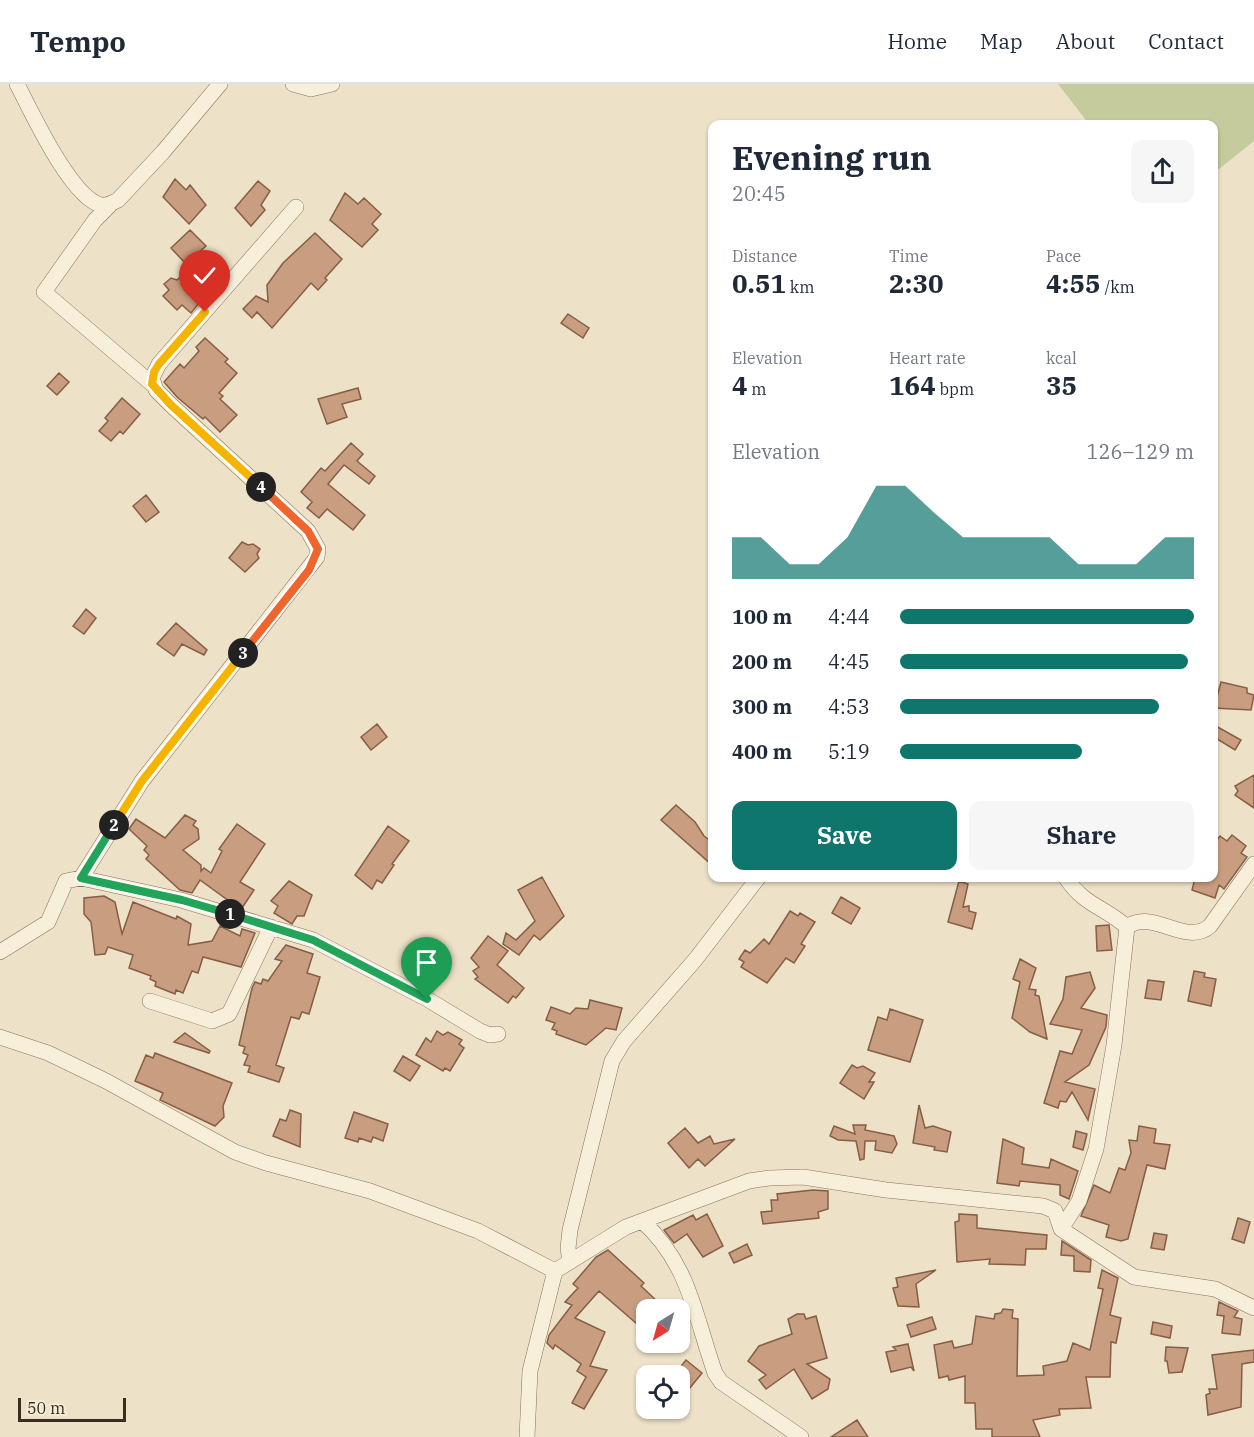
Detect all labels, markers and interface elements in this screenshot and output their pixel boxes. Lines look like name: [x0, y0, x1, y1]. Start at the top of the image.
text: Tempo: [30, 23, 126, 60]
text: Home: [887, 27, 947, 55]
text: Map: [980, 27, 1023, 55]
text: About: [1056, 27, 1115, 55]
text: Contact: [1148, 27, 1224, 55]
text: Evening run: [732, 136, 932, 179]
button: share: [1131, 140, 1194, 203]
text: 20:45: [732, 180, 786, 207]
text: Distance: [732, 246, 797, 266]
text: Time: [889, 246, 928, 266]
text: Pace: [1046, 246, 1081, 266]
pin: [179, 250, 230, 312]
icon: check: [188, 259, 221, 292]
text: 0.51: [732, 266, 786, 300]
text: 2:30: [889, 266, 944, 300]
text: 4:55: [1046, 266, 1101, 300]
text: km: [786, 277, 814, 297]
text: /km: [1101, 277, 1135, 297]
text: Elevation: [732, 348, 802, 368]
text: Heart rate: [889, 348, 966, 368]
text: kcal: [1046, 348, 1077, 368]
text: 4: [732, 368, 748, 402]
text: 164: [889, 368, 936, 402]
text: 35: [1046, 368, 1077, 402]
text: m: [748, 379, 767, 399]
text: bpm: [936, 379, 974, 399]
text: Elevation: [732, 438, 820, 465]
text: 126–129 m: [1087, 438, 1194, 465]
pin: 4: [246, 472, 276, 502]
text: 4: [256, 477, 266, 497]
text: 100 m: [732, 603, 792, 630]
text: 4:44: [828, 603, 870, 630]
pin: 3: [228, 638, 258, 668]
text: 3: [238, 643, 248, 663]
text: 200 m: [732, 648, 792, 675]
text: 4:45: [828, 648, 870, 675]
text: 300 m: [732, 693, 792, 720]
text: 4:53: [828, 693, 870, 720]
text: 400 m: [732, 738, 792, 765]
text: 5:19: [828, 738, 870, 765]
button: Save: [732, 801, 957, 870]
button: Share: [969, 801, 1194, 870]
pin: 2: [99, 810, 129, 840]
text: 2: [109, 815, 119, 835]
pin: 1: [215, 899, 245, 929]
text: 1: [225, 904, 235, 924]
pin: [401, 937, 452, 999]
icon: arrive: [410, 946, 443, 979]
north arrow: [636, 1299, 690, 1353]
map controls: [636, 1299, 690, 1419]
button: locate: [636, 1365, 690, 1419]
scale bar: [18, 1395, 126, 1422]
text: 50 m: [27, 1398, 65, 1418]

